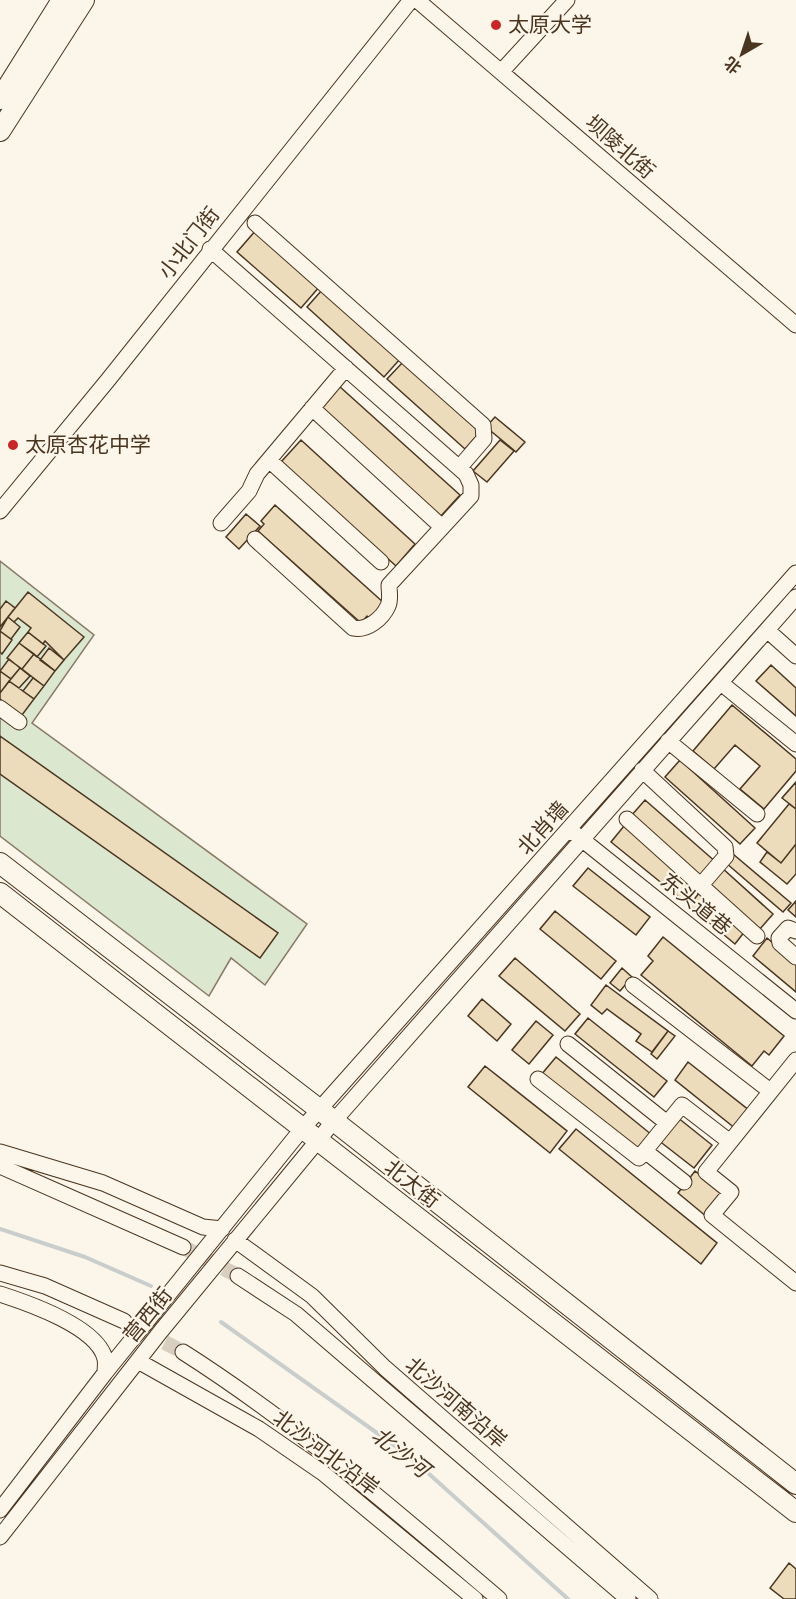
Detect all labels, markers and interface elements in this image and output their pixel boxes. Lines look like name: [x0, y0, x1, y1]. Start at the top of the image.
place label: 太原大学: [508, 11, 592, 36]
marker: 太原大学: [489, 18, 503, 32]
north arrow: [712, 24, 772, 84]
text: 北: [720, 54, 744, 78]
street label: 坝陵北街: [581, 109, 661, 183]
street label: 小北门街: [152, 201, 224, 283]
place label: 太原杏花中学: [25, 431, 151, 456]
marker: 太原杏花中学: [6, 438, 20, 452]
street label: 北肖墙: [512, 795, 572, 859]
street label: 东头道巷: [656, 867, 737, 939]
street label: 北大街: [380, 1154, 445, 1212]
street label: 营西街: [117, 1282, 176, 1346]
street label: 北沙河南沿岸: [400, 1352, 512, 1454]
street label: 北沙河北沿岸: [269, 1404, 385, 1500]
water label: 北沙河: [367, 1421, 435, 1483]

